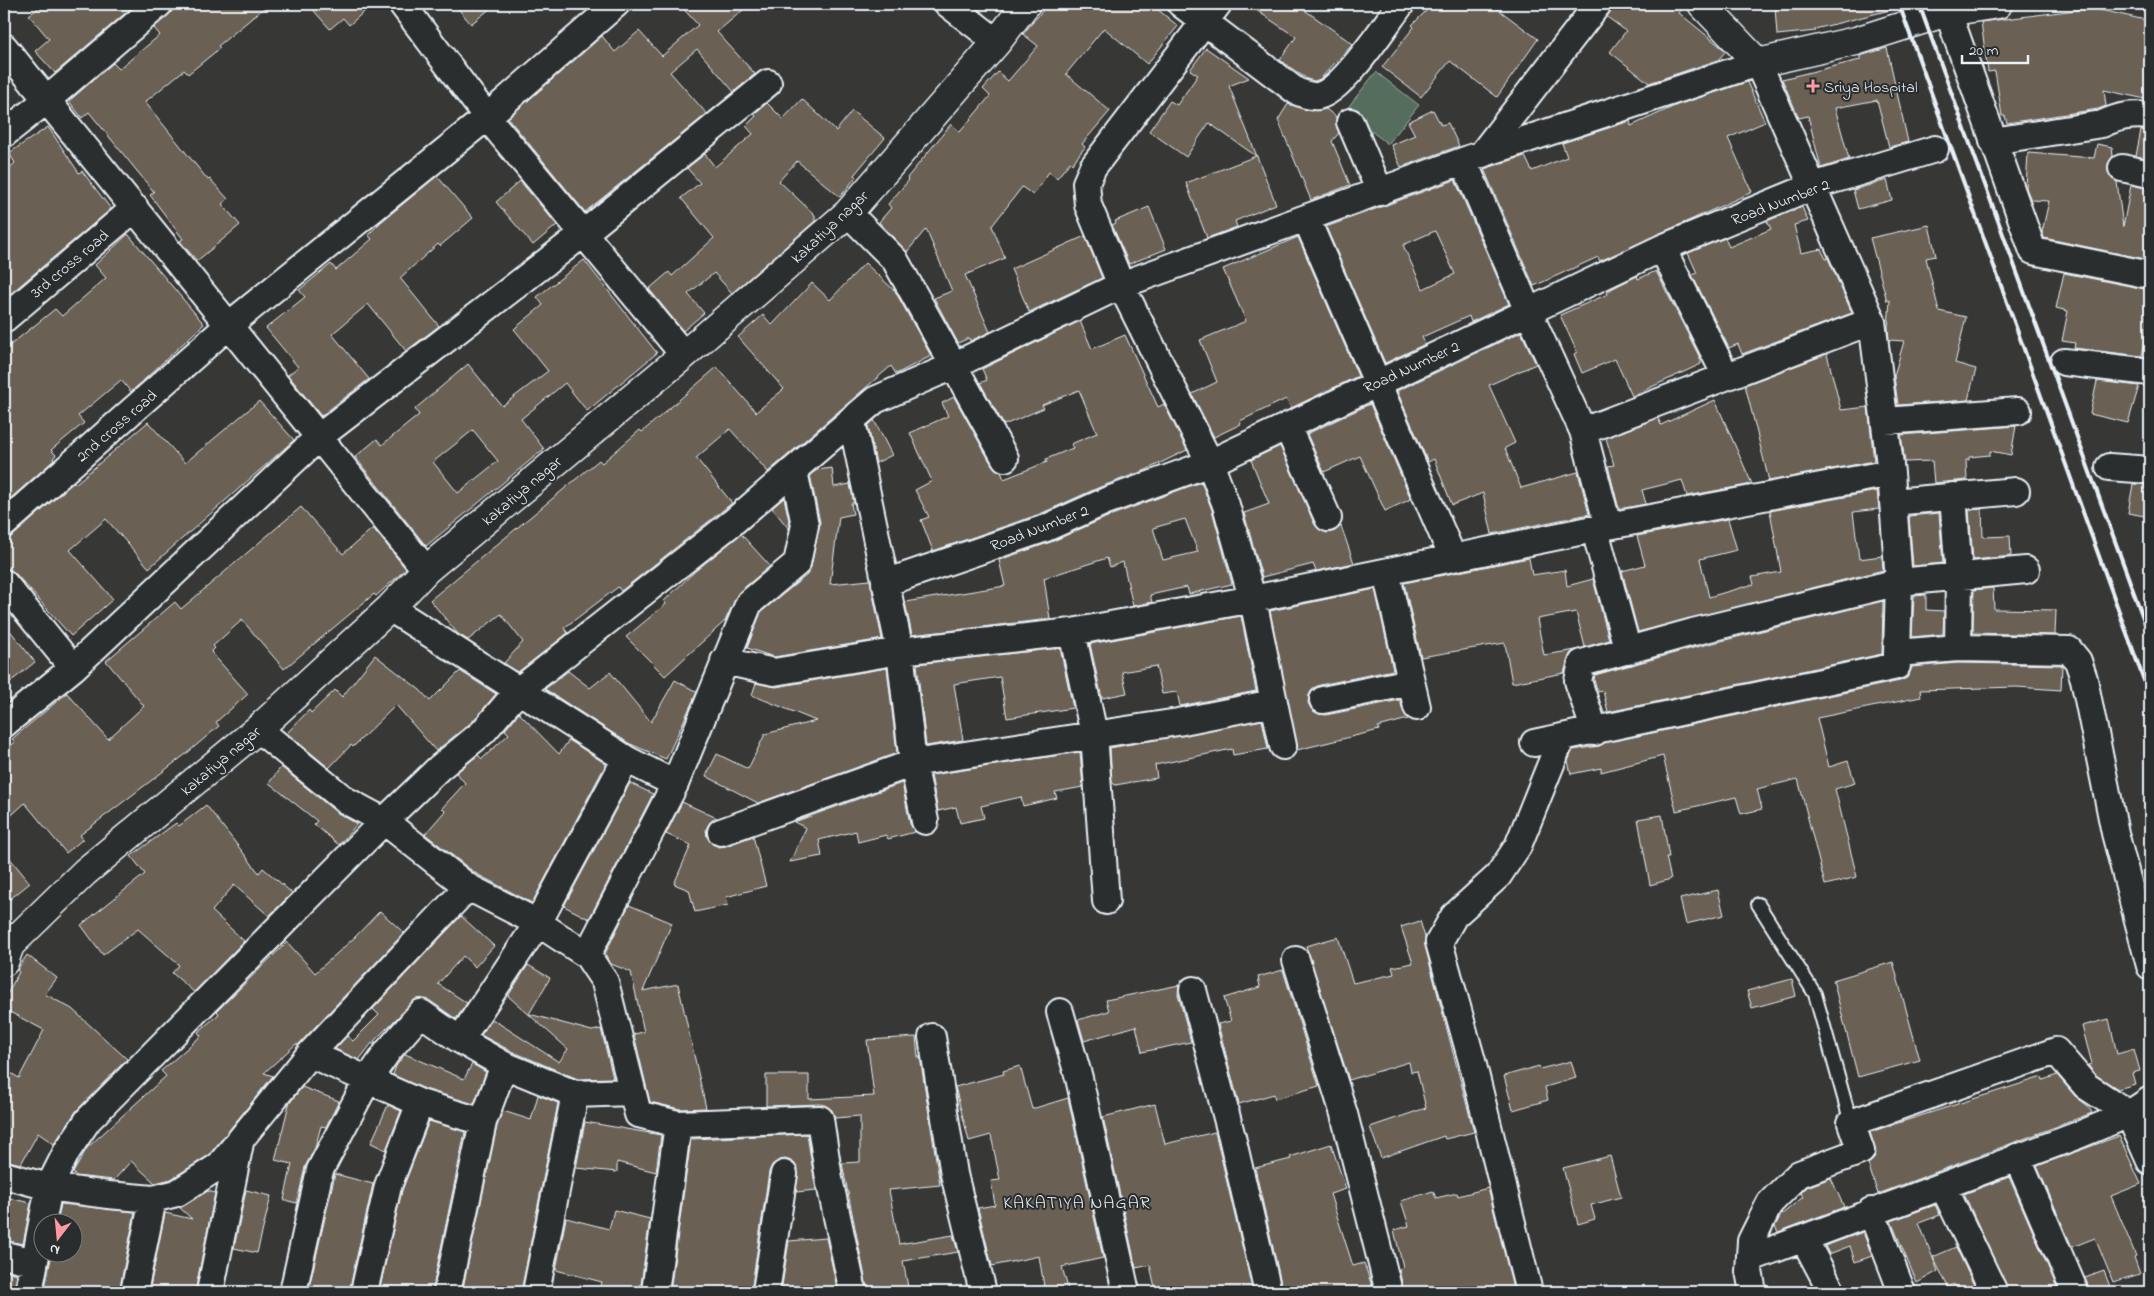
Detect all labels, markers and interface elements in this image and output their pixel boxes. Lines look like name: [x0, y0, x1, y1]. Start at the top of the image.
scale bar: [1962, 32, 2028, 64]
text: 20 m: [1969, 40, 1999, 62]
place label: Sriya Hospital: [1824, 76, 1918, 100]
marker: Sriya Hospital: [1806, 79, 1820, 93]
street label: Road Number 2: [1728, 173, 1833, 233]
street label: kakatiya nagar: [786, 185, 875, 270]
street label: 3rd cross road: [26, 224, 115, 305]
street label: Road Number 2: [1360, 335, 1464, 401]
street label: 2nd cross road: [72, 385, 163, 469]
street label: kakatiya nagar: [477, 451, 568, 532]
street label: Road Number 2: [987, 499, 1092, 559]
street label: kakatiya nagar: [176, 721, 267, 802]
district label: KAKATIYA NAGAR: [1003, 1191, 1151, 1217]
north arrow: [32, 1214, 82, 1264]
text: N: [47, 1238, 62, 1260]

